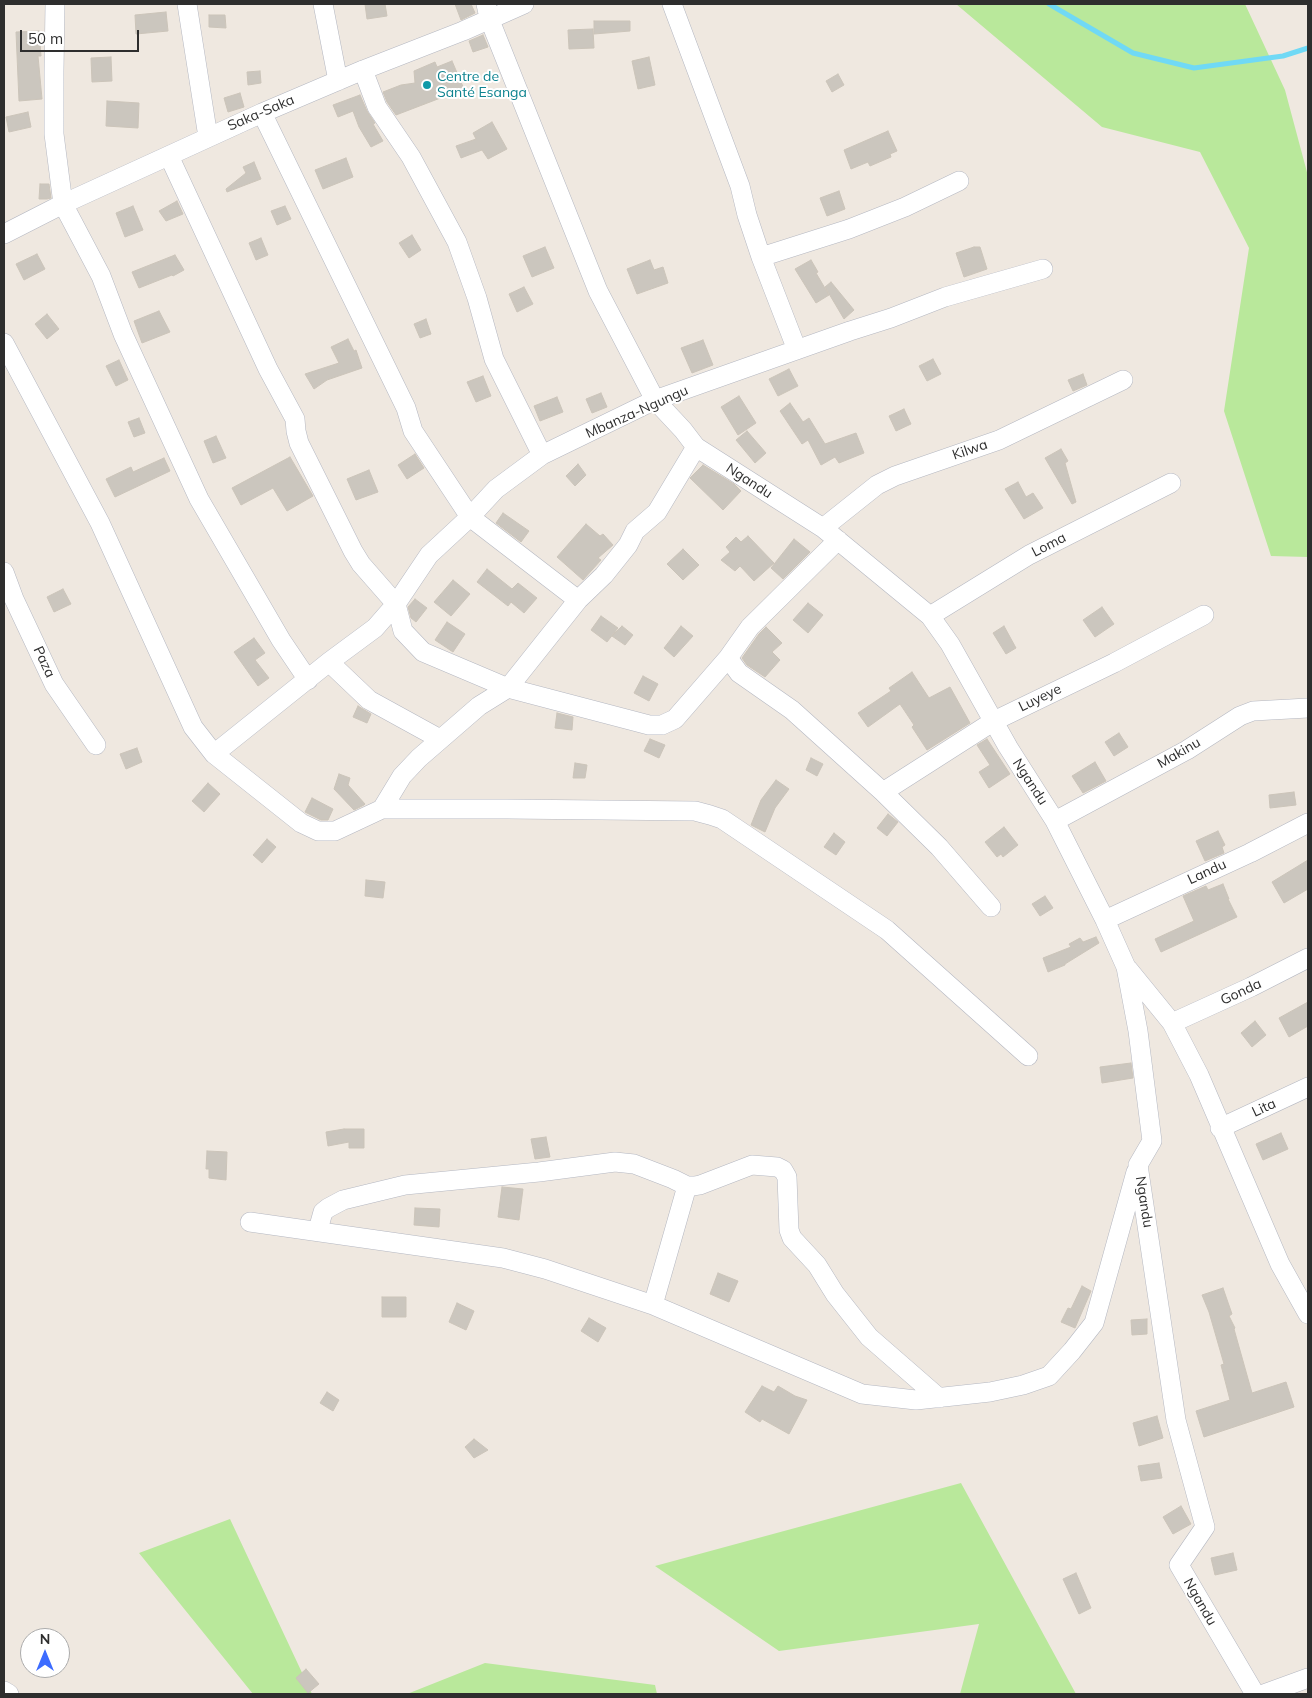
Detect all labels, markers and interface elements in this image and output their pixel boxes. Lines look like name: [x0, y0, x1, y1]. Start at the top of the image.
scale bar: [22, 20, 141, 52]
text: 50 m: [28, 29, 63, 48]
place label: Centre de Santé Esanga: [437, 69, 527, 102]
marker: Centre de Santé Esanga: [421, 79, 433, 91]
street label: Saka-Saka: [225, 91, 297, 135]
street label: Mbanza-Ngungu: [583, 382, 691, 442]
street label: Kilwa: [950, 436, 990, 464]
street label: Ngandu: [723, 460, 775, 502]
street label: Loma: [1029, 529, 1069, 561]
street label: Paza: [29, 644, 59, 680]
street label: Luyeye: [1016, 681, 1064, 715]
street label: Makinu: [1154, 734, 1204, 772]
street label: Ngandu: [1009, 756, 1051, 808]
street label: Landu: [1185, 856, 1229, 888]
street label: Gonda: [1218, 975, 1264, 1009]
street label: Lita: [1249, 1095, 1279, 1121]
street label: Ngandu: [1132, 1175, 1156, 1229]
street label: Ngandu: [1180, 1575, 1220, 1629]
north arrow: [20, 1628, 70, 1678]
text: N: [40, 1630, 50, 1648]

